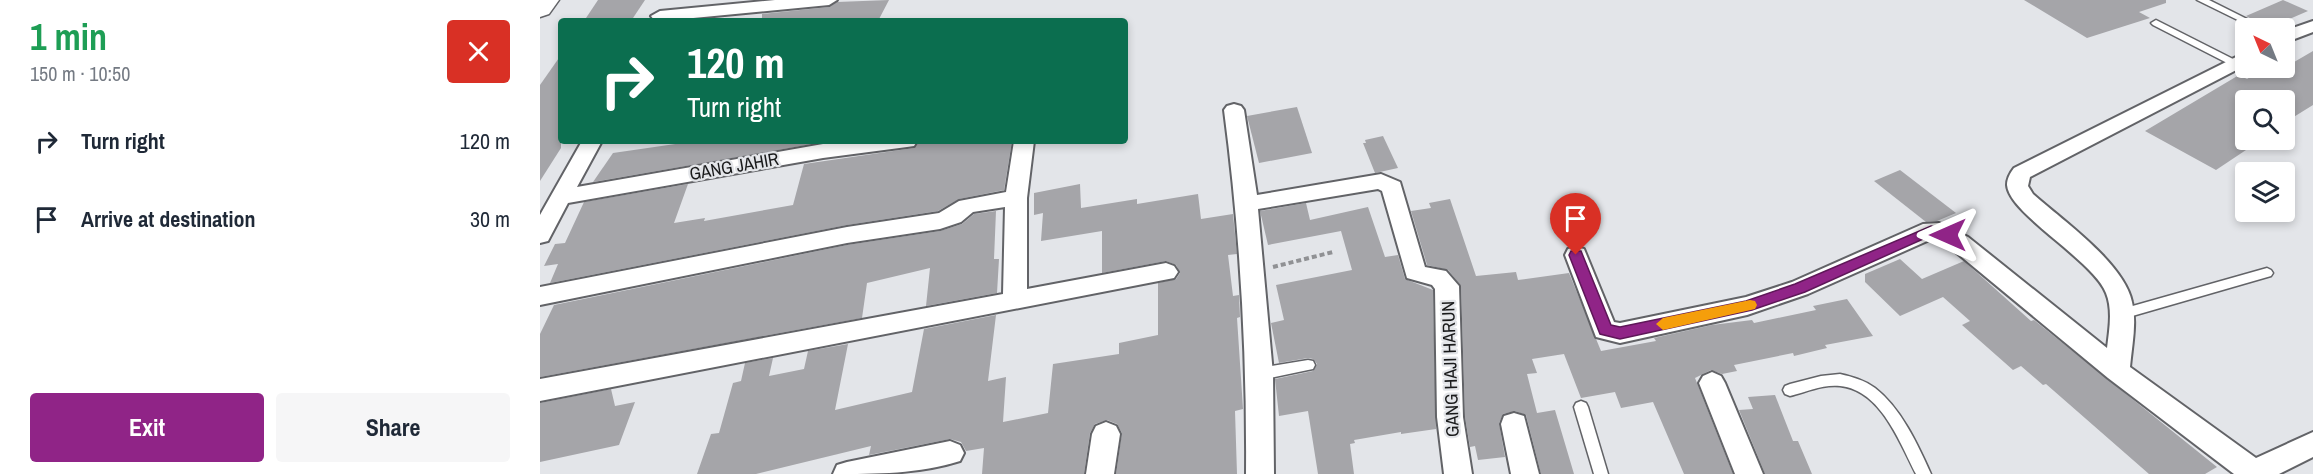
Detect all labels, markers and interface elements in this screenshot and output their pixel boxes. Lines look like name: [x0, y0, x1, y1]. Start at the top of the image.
text: 1 min: [30, 13, 107, 61]
north arrow: [2235, 18, 2295, 78]
map controls: [2235, 18, 2295, 222]
button: close: [447, 20, 510, 83]
text: 120 m: [687, 35, 785, 91]
icon: right: [588, 42, 666, 120]
text: 150 m · 10:50: [30, 60, 130, 87]
text: Turn right: [687, 89, 781, 125]
button: search: [2235, 90, 2295, 150]
icon: right: [30, 125, 63, 158]
text: Turn right: [81, 126, 165, 156]
text: 120 m: [460, 126, 510, 156]
street label: GANG JAHIR: [687, 146, 781, 186]
button: layers: [2235, 162, 2295, 222]
pin: [1550, 193, 1601, 255]
icon: arrive: [1559, 202, 1592, 235]
icon: arrive: [30, 203, 63, 236]
position arrow: [1916, 203, 1980, 267]
text: Arrive at destination: [81, 204, 255, 234]
text: 30 m: [470, 204, 510, 234]
street label: GANG HAJI HARUN: [1435, 301, 1465, 437]
button: Exit: [30, 393, 264, 462]
button: Share: [276, 393, 510, 462]

